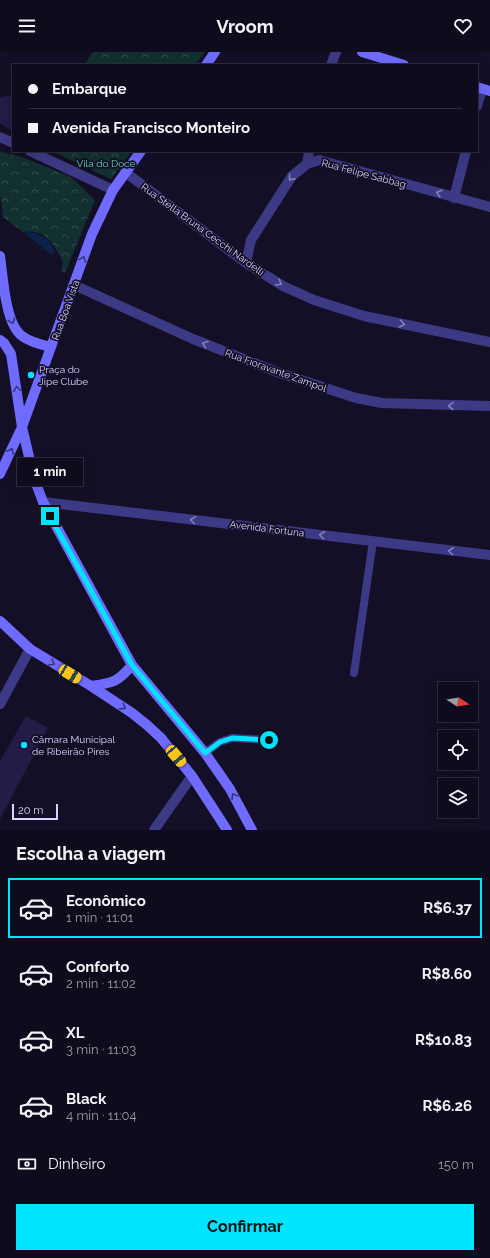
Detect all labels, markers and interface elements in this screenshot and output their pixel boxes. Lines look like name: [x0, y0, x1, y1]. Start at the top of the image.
icon: menu: [16, 15, 38, 37]
icon: heart: [452, 15, 474, 37]
text: Vroom: [217, 16, 273, 37]
text: Embarque: [52, 80, 127, 98]
text: Avenida Francisco Monteiro: [52, 119, 250, 137]
street label: Rua Felipe Sabbag: [321, 157, 407, 190]
park label: Vila do Doce: [77, 158, 136, 169]
one-way arrow: [288, 173, 296, 181]
street label: Rua Stella Bruna Cecchi Nardelli: [139, 181, 266, 278]
one-way arrow: [435, 189, 442, 198]
one-way arrow: [79, 256, 87, 263]
street label: Rua Boa Vista: [49, 279, 81, 342]
one-way arrow: [275, 279, 282, 286]
one-way arrow: [7, 318, 16, 325]
one-way arrow: [399, 319, 405, 327]
one-way arrow: [202, 340, 209, 348]
street label: Rua Fioravante Zampol: [224, 347, 328, 394]
place label: Praça do Jipe Clube: [39, 364, 88, 387]
marker: Praça do Jipe Clube: [26, 370, 36, 380]
one-way arrow: [13, 386, 22, 392]
one-way arrow: [448, 401, 454, 410]
one-way arrow: [7, 448, 15, 455]
callout: 1 min: [17, 458, 83, 486]
text: 1 min: [34, 464, 66, 479]
route end: [41, 507, 59, 525]
one-way arrow: [190, 515, 196, 524]
street label: Avenida Fortuna: [229, 518, 305, 539]
one-way arrow: [319, 531, 325, 540]
one-way arrow: [448, 546, 454, 555]
one-way arrow: [48, 658, 55, 666]
car: [57, 663, 83, 685]
north arrow: [438, 682, 478, 722]
map controls: [438, 682, 478, 818]
one-way arrow: [119, 703, 126, 710]
button: locate: [438, 730, 478, 770]
route start: [260, 731, 278, 749]
place label: Câmara Municipal de Ribeirão Pires: [32, 734, 115, 757]
marker: Câmara Municipal de Ribeirão Pires: [19, 740, 29, 750]
car: [164, 743, 188, 769]
button: layers: [438, 778, 478, 818]
one-way arrow: [231, 793, 238, 800]
scale bar: [12, 802, 58, 821]
text: 20 m: [18, 804, 43, 817]
text: Escolha a viagem: [16, 843, 166, 864]
icon: car: [18, 890, 54, 926]
text: Econômico: [66, 892, 146, 910]
text: R$6.37: [423, 899, 472, 917]
text: 1 min · 11:01: [66, 910, 133, 925]
icon: car: [18, 956, 54, 992]
text: Conforto: [66, 958, 129, 976]
text: R$8.60: [422, 965, 472, 983]
text: 2 min · 11:02: [66, 976, 136, 991]
icon: car: [18, 1022, 54, 1058]
text: XL: [66, 1024, 84, 1042]
text: R$10.83: [415, 1031, 472, 1049]
text: 3 min · 11:03: [66, 1042, 136, 1057]
icon: car: [18, 1088, 54, 1124]
text: Black: [66, 1090, 106, 1108]
text: R$6.26: [422, 1097, 472, 1115]
text: 4 min · 11:04: [66, 1108, 137, 1123]
icon: cash: [16, 1153, 38, 1175]
text: Dinheiro: [48, 1155, 106, 1173]
text: 150 m: [438, 1157, 474, 1172]
button: Confirmar: [16, 1204, 474, 1250]

